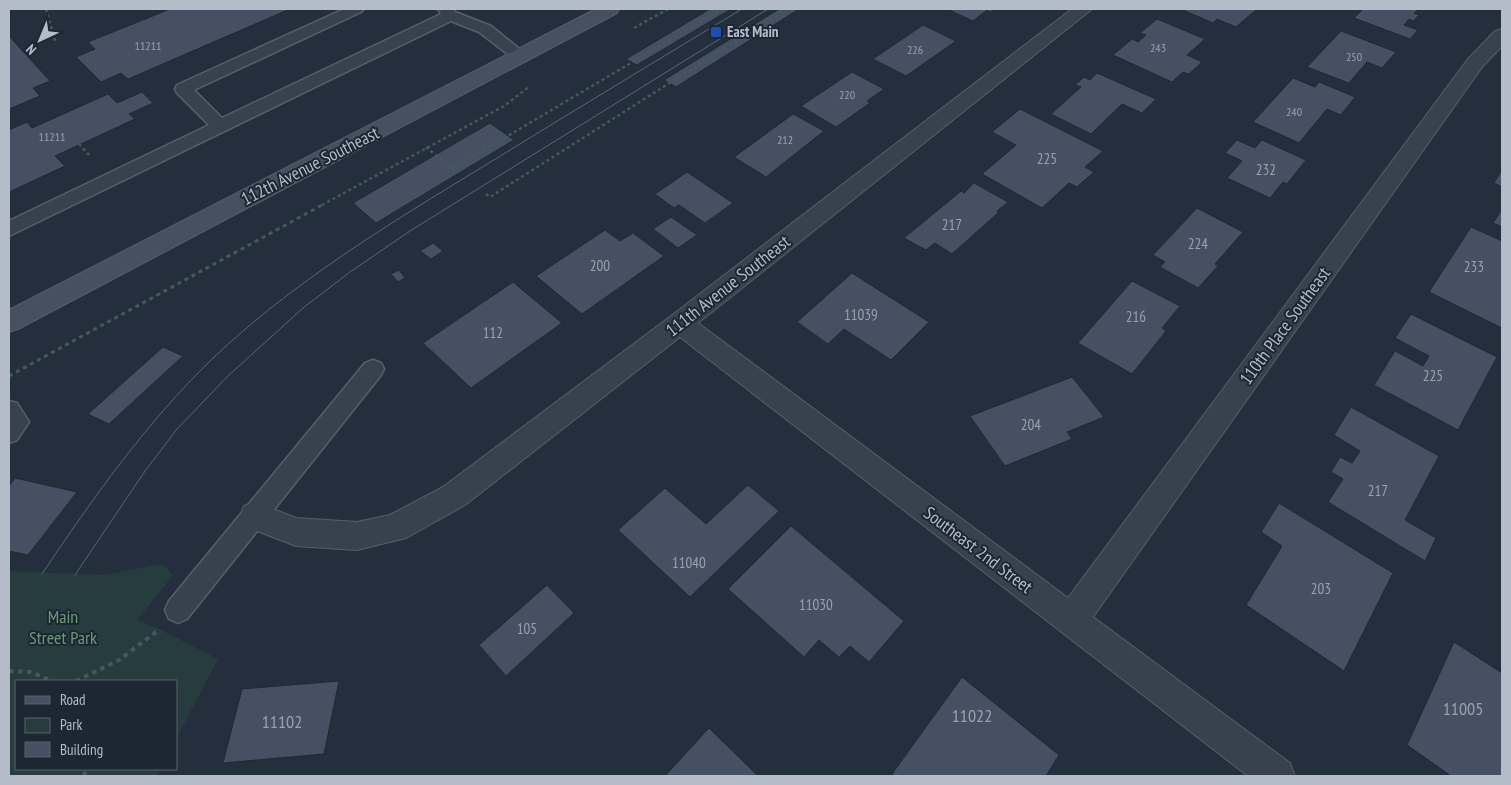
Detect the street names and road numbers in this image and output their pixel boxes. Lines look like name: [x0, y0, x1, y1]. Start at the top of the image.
street label: 112th Avenue Southeast: [237, 121, 383, 210]
street label: 111th Avenue Southeast: [661, 230, 795, 341]
street label: 110th Place Southeast: [1234, 262, 1335, 389]
street label: Southeast 2nd Street: [919, 501, 1037, 598]

